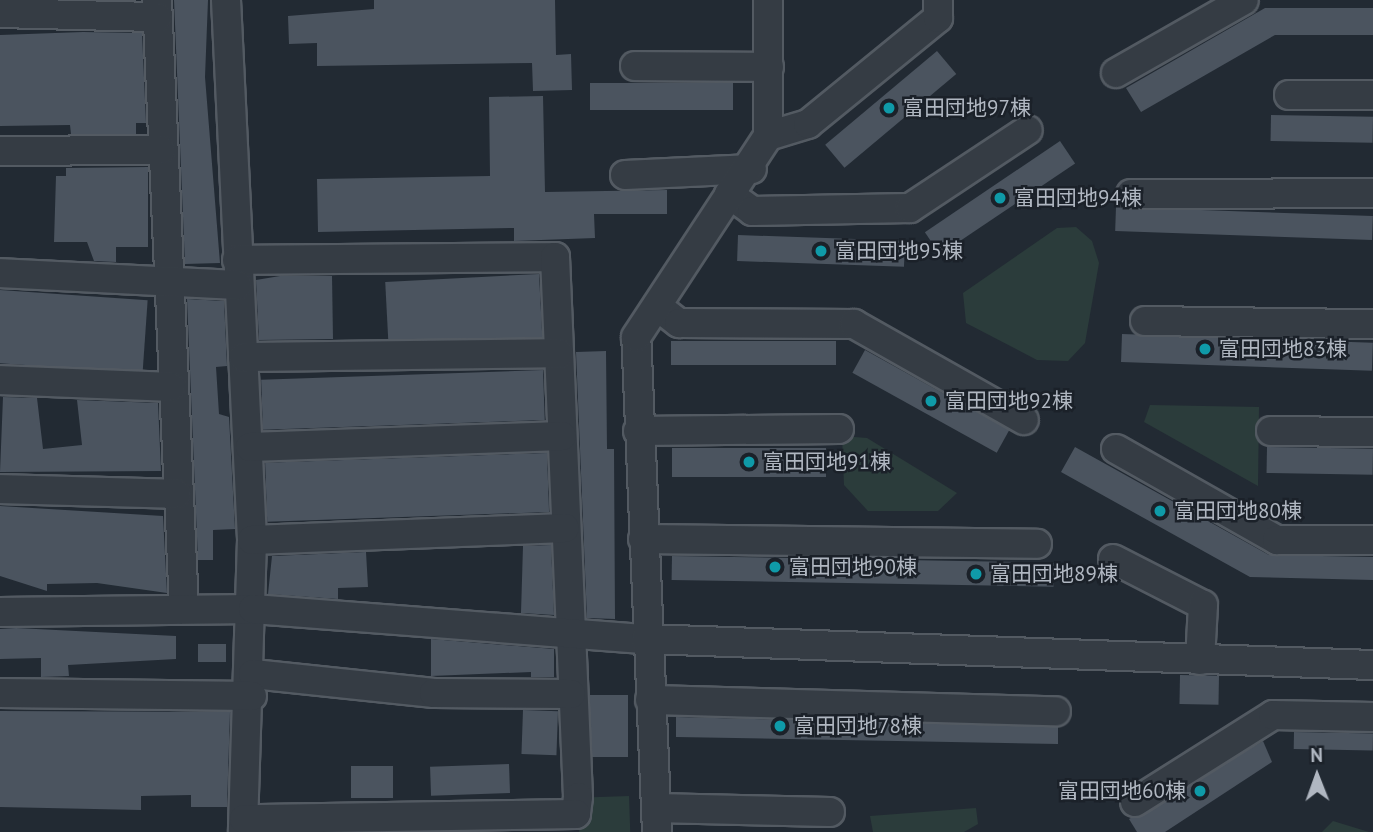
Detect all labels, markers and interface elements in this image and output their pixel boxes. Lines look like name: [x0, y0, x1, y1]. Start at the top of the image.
place label: 富田団地97棟: [903, 95, 1031, 121]
marker: 富田団地97棟: [881, 100, 897, 116]
place label: 富田団地94棟: [1014, 185, 1142, 211]
marker: 富田団地94棟: [992, 190, 1008, 206]
place label: 富田団地95棟: [835, 238, 963, 264]
marker: 富田団地95棟: [813, 243, 829, 259]
place label: 富田団地83棟: [1219, 336, 1347, 362]
marker: 富田団地83棟: [1197, 341, 1213, 357]
place label: 富田団地92棟: [945, 388, 1073, 414]
marker: 富田団地92棟: [923, 393, 939, 409]
place label: 富田団地91棟: [763, 449, 891, 475]
marker: 富田団地91棟: [741, 454, 757, 470]
place label: 富田団地80棟: [1174, 498, 1302, 524]
marker: 富田団地80棟: [1152, 503, 1168, 519]
place label: 富田団地90棟: [789, 554, 917, 580]
marker: 富田団地90棟: [767, 559, 783, 575]
place label: 富田団地89棟: [990, 561, 1118, 587]
marker: 富田団地89棟: [968, 566, 984, 582]
place label: 富田団地78棟: [794, 713, 922, 739]
marker: 富田団地78棟: [772, 718, 788, 734]
north arrow: [1282, 741, 1352, 811]
text: N: [1310, 743, 1323, 767]
place label: 富田団地60棟: [1058, 778, 1186, 804]
marker: 富田団地60棟: [1192, 783, 1208, 799]

